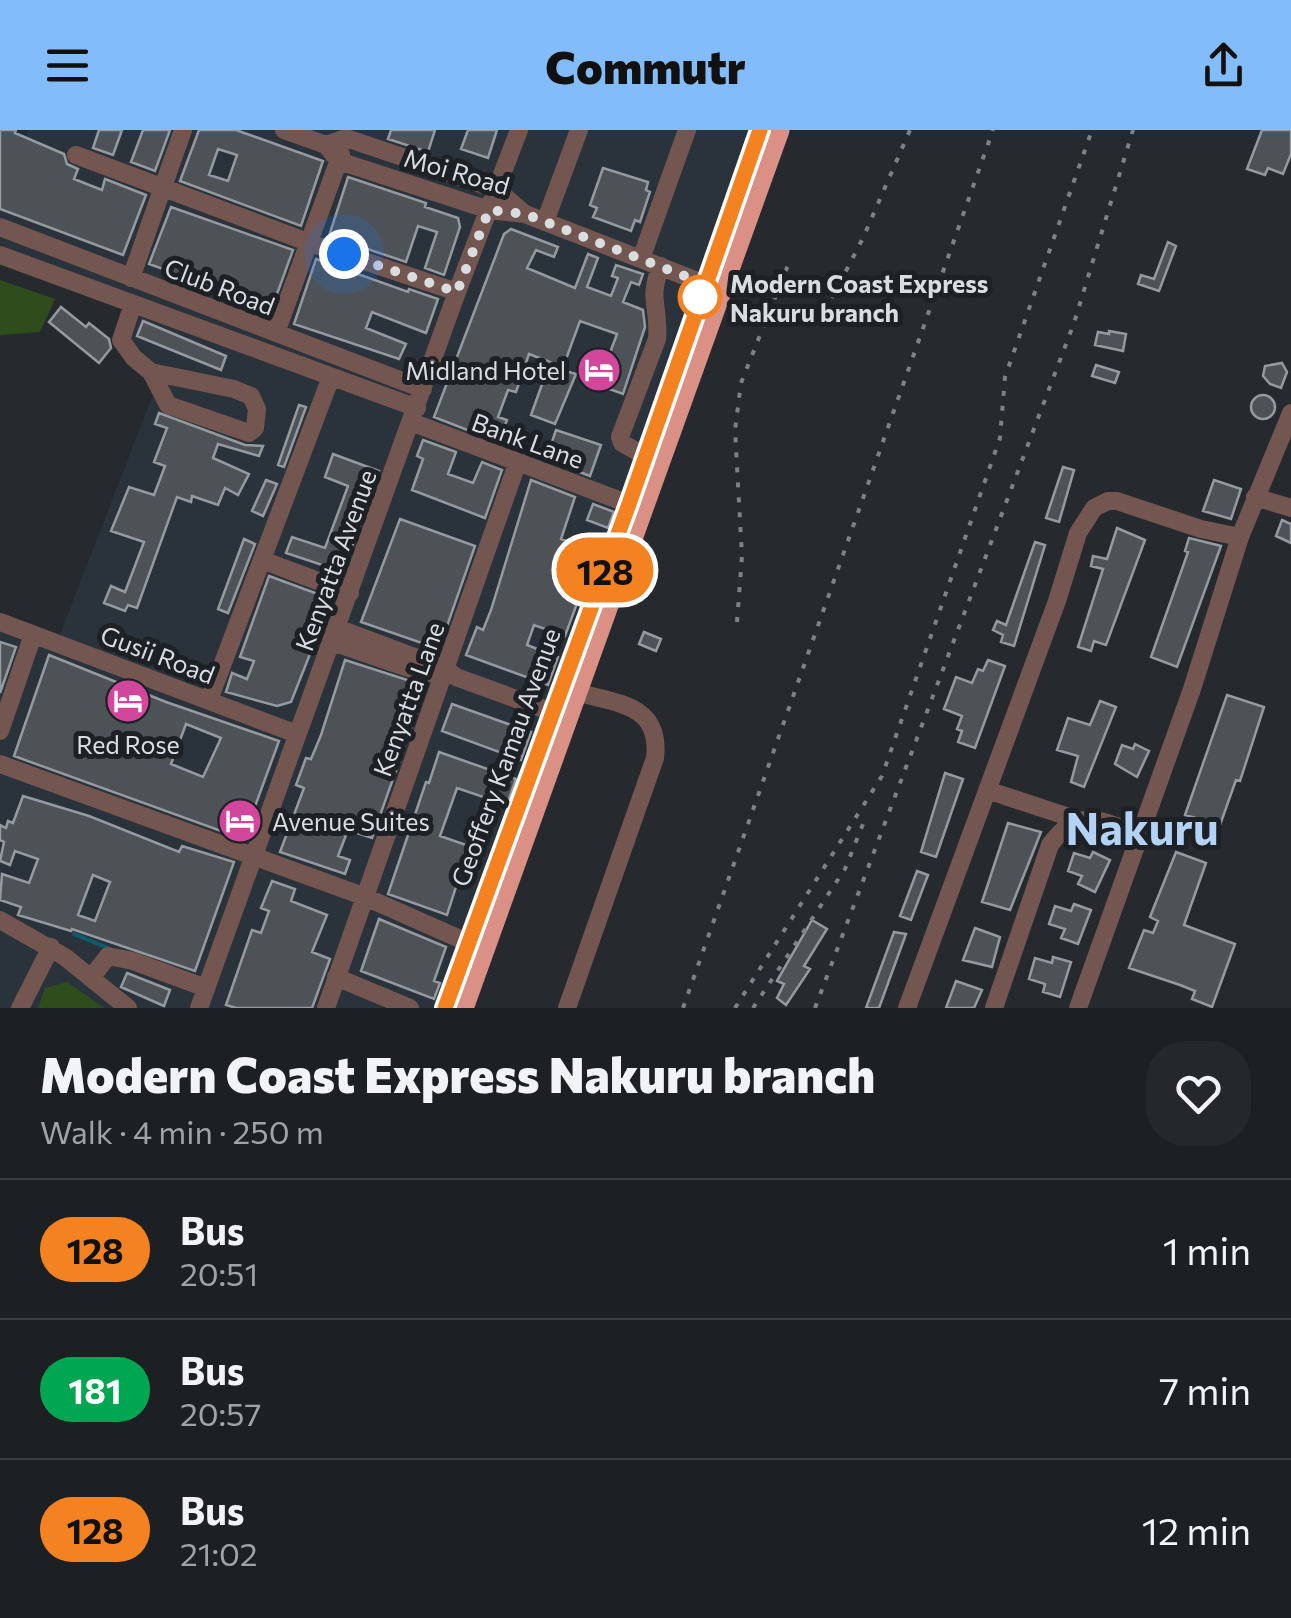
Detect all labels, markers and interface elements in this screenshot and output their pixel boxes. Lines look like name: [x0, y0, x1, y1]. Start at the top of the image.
icon: menu: [40, 38, 95, 93]
text: Commutr: [545, 38, 746, 93]
icon: share: [1196, 38, 1251, 93]
street label: Moi Road: [401, 142, 513, 200]
your location: [319, 229, 369, 279]
street label: Club Road: [161, 251, 279, 321]
place label: Modern Coast Express Nakuru branch: [730, 268, 989, 327]
marker: Modern Coast Express Nakuru branch: [679, 276, 721, 318]
hotel icon: Midland Hotel: [576, 347, 622, 393]
place label: Midland Hotel: [405, 355, 566, 385]
street label: Bank Lane: [468, 406, 588, 474]
street label: Kenyatta Avenue: [288, 465, 382, 655]
line badge: 128: [548, 538, 662, 602]
text: 128: [576, 549, 634, 592]
street label: Kenyatta Lane: [366, 618, 450, 780]
street label: Gusii Road: [97, 619, 219, 689]
street label: Geoffery Kamau Avenue: [444, 624, 566, 890]
hotel icon: Red Rose: [105, 678, 151, 724]
place label: Red Rose: [76, 729, 180, 759]
hotel icon: Avenue Suites: [217, 798, 263, 844]
district label: Nakuru: [1065, 799, 1219, 854]
place label: Avenue Suites: [272, 806, 430, 836]
button: heart: [1146, 1041, 1251, 1146]
text: Modern Coast Express Nakuru branch: [40, 1044, 875, 1103]
text: Walk · 4 min · 250 m: [40, 1111, 324, 1151]
text: Bus: [180, 1206, 245, 1253]
text: 1 min: [1163, 1226, 1251, 1273]
text: 128: [66, 1228, 124, 1271]
text: 20:51: [180, 1253, 258, 1293]
text: Bus: [180, 1346, 245, 1393]
text: 7 min: [1159, 1366, 1251, 1413]
text: 181: [68, 1368, 122, 1411]
text: 20:57: [180, 1393, 261, 1433]
text: Bus: [180, 1486, 245, 1533]
text: 12 min: [1142, 1506, 1251, 1553]
text: 128: [66, 1508, 124, 1551]
text: 21:02: [180, 1533, 258, 1573]

